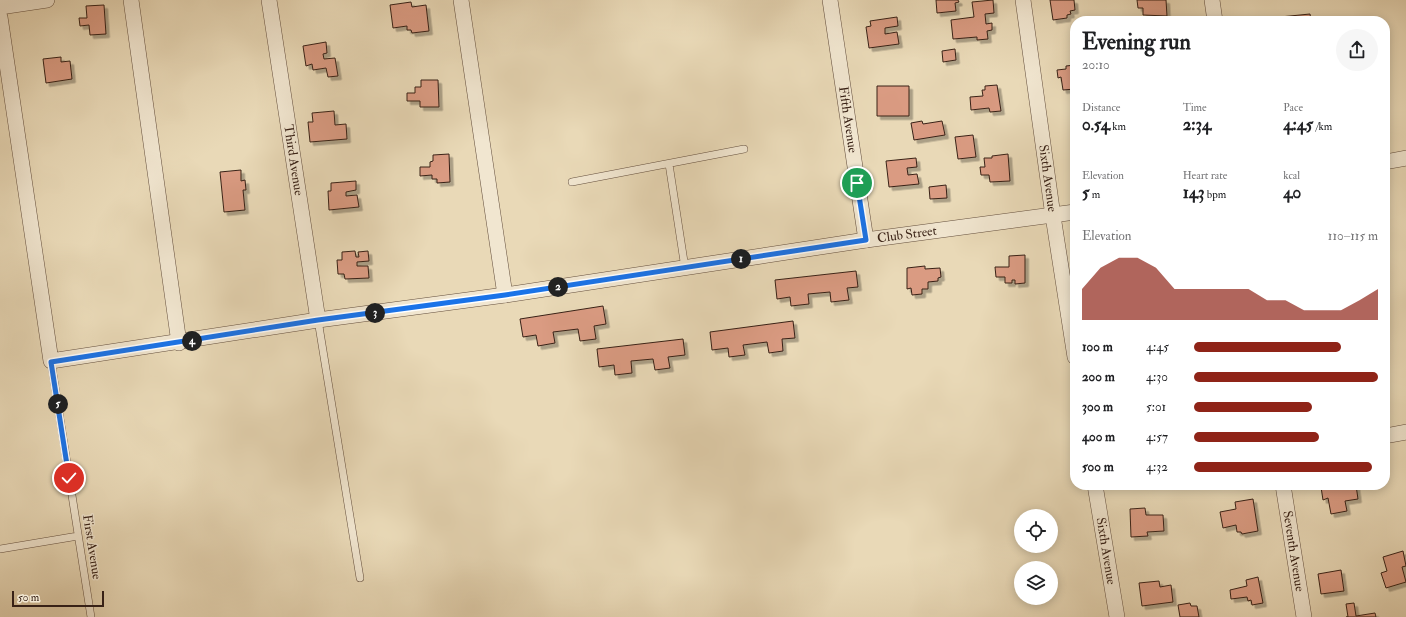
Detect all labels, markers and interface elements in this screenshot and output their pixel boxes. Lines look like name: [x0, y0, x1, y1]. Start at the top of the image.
text: Evening run: [1082, 28, 1191, 56]
button: share: [1336, 29, 1378, 71]
text: 20:10: [1082, 57, 1110, 73]
street label: Fifth Avenue: [835, 85, 861, 155]
text: Distance: [1082, 101, 1120, 114]
text: Time: [1183, 101, 1207, 114]
text: Pace: [1283, 101, 1303, 114]
text: 0.54: [1082, 114, 1110, 135]
text: 2:34: [1183, 114, 1211, 135]
text: 4:45: [1283, 114, 1313, 135]
text: km: [1110, 120, 1126, 133]
text: /km: [1313, 120, 1332, 133]
street label: Third Avenue: [280, 124, 307, 197]
street label: Sixth Avenue: [1035, 144, 1060, 214]
pin: [840, 166, 874, 200]
text: Elevation: [1082, 169, 1124, 182]
text: Heart rate: [1183, 169, 1227, 182]
text: kcal: [1283, 169, 1300, 182]
icon: arrive: [846, 172, 868, 194]
text: 5: [1082, 182, 1089, 203]
text: 143: [1183, 182, 1204, 203]
text: 40: [1283, 182, 1301, 203]
text: m: [1089, 188, 1100, 201]
text: bpm: [1204, 188, 1226, 201]
street label: Club Street: [876, 223, 938, 246]
text: Elevation: [1082, 228, 1132, 244]
text: 110–115 m: [1328, 228, 1378, 244]
pin: 1: [731, 249, 751, 269]
text: 1: [739, 252, 743, 265]
pin: 2: [548, 277, 568, 297]
text: 2: [555, 280, 561, 293]
pin: 3: [365, 303, 385, 323]
text: 3: [373, 306, 377, 319]
pin: 4: [182, 331, 202, 351]
text: 4: [189, 334, 195, 347]
text: 100 m: [1082, 339, 1113, 355]
text: 4:45: [1146, 339, 1169, 355]
text: 200 m: [1082, 369, 1115, 385]
text: 4:30: [1146, 369, 1168, 385]
pin: 5: [48, 394, 68, 414]
text: 5: [56, 397, 60, 410]
text: 300 m: [1082, 399, 1113, 415]
text: 5:01: [1146, 399, 1166, 415]
text: 400 m: [1082, 429, 1115, 445]
text: 4:57: [1146, 429, 1168, 445]
text: 500 m: [1082, 459, 1114, 475]
text: 4:32: [1146, 459, 1168, 475]
pin: [52, 461, 86, 495]
icon: check: [58, 467, 80, 489]
map controls: [1014, 509, 1058, 605]
button: locate: [1014, 509, 1058, 553]
street label: Seventh Avenue: [1279, 510, 1308, 593]
street label: First Avenue: [79, 513, 105, 581]
street label: Sixth Avenue: [1093, 516, 1120, 586]
button: layers: [1014, 561, 1058, 605]
scale bar: [12, 589, 104, 608]
text: 50 m: [18, 591, 39, 604]

